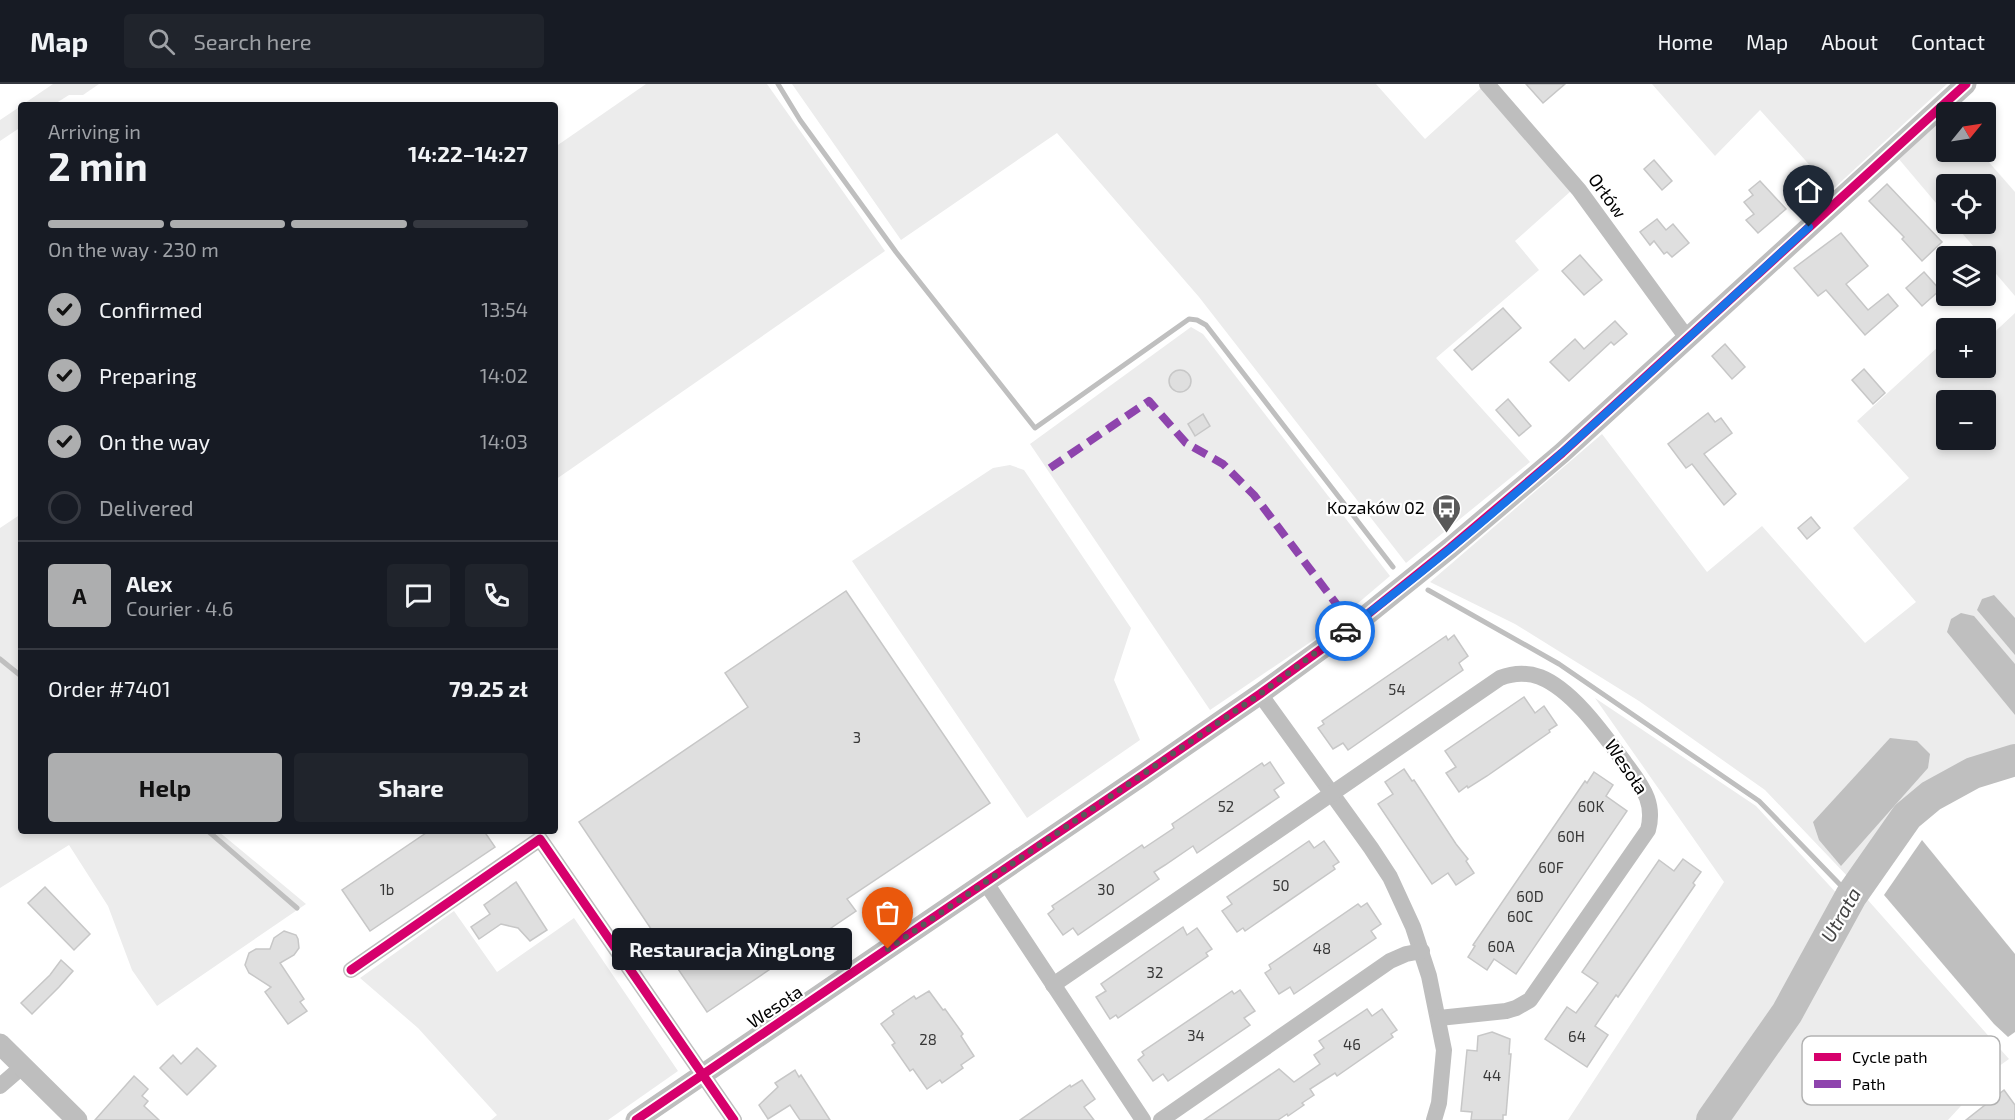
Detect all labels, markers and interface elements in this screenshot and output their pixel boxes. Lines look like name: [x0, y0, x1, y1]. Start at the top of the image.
search box: [124, 14, 544, 68]
text: Map: [30, 24, 88, 58]
icon: search: [145, 25, 178, 58]
text: Search here: [193, 28, 312, 54]
text: Home: [1657, 29, 1713, 54]
text: Map: [1746, 29, 1788, 54]
text: About: [1821, 29, 1878, 54]
text: Contact: [1911, 29, 1985, 54]
north arrow: [1936, 102, 1996, 162]
map controls: [1936, 102, 1996, 450]
text: Arriving in: [48, 119, 141, 143]
text: 14:22–14:27: [408, 140, 528, 166]
text: 2 min: [48, 142, 148, 189]
pin: [1783, 165, 1834, 227]
street label: Orłów: [1584, 169, 1632, 222]
icon: home: [1792, 174, 1825, 207]
button: locate: [1936, 174, 1996, 234]
text: On the way · 230 m: [48, 237, 219, 261]
button: layers: [1936, 246, 1996, 306]
icon: check: [48, 293, 81, 326]
text: Confirmed: [99, 296, 203, 322]
text: 13:54: [481, 297, 528, 321]
button: +: [1936, 318, 1996, 378]
icon: check: [48, 359, 81, 392]
text: Preparing: [99, 362, 197, 388]
text: 14:02: [480, 363, 528, 387]
button: −: [1936, 390, 1996, 450]
icon: check: [48, 425, 81, 458]
text: On the way: [99, 428, 210, 454]
text: 14:03: [480, 429, 528, 453]
bus stop icon: Kozaków 02: [1430, 492, 1462, 534]
text: Delivered: [99, 494, 194, 520]
place label: Kozaków 02: [1327, 496, 1425, 518]
button: chat: [387, 564, 450, 627]
button: phone: [465, 564, 528, 627]
text: Alex: [126, 570, 172, 596]
text: A: [72, 582, 87, 608]
text: Courier · 4.6: [126, 596, 233, 620]
courier: [1315, 601, 1375, 661]
icon: car: [1329, 615, 1362, 648]
text: Order #7401: [48, 675, 171, 701]
text: 79.25 zł: [449, 675, 528, 701]
house number: 54: [1388, 680, 1406, 698]
house number: 3: [853, 728, 861, 746]
street label: Wesoła: [1600, 735, 1653, 798]
button: Help: [48, 753, 282, 822]
button: Share: [294, 753, 528, 822]
house number: 52: [1218, 797, 1234, 815]
house number: 60K: [1578, 797, 1604, 815]
house number: 60H: [1557, 827, 1585, 845]
house number: 60F: [1538, 858, 1564, 876]
house number: 50: [1272, 876, 1290, 894]
house number: 1b: [380, 880, 394, 898]
house number: 30: [1097, 880, 1115, 898]
water label: Utrata: [1815, 883, 1865, 946]
pin: [862, 887, 913, 949]
house number: 60D: [1516, 887, 1544, 905]
icon: bag: [871, 896, 904, 929]
house number: 60C: [1507, 907, 1534, 925]
callout: Restauracja XingLong: [612, 928, 852, 970]
text: Restauracja XingLong: [629, 937, 835, 961]
house number: 60A: [1488, 937, 1515, 955]
house number: 48: [1313, 939, 1331, 957]
house number: 32: [1147, 963, 1163, 981]
street label: Wesoła: [743, 980, 806, 1033]
house number: 34: [1187, 1026, 1205, 1044]
house number: 64: [1568, 1027, 1586, 1045]
house number: 28: [919, 1030, 937, 1048]
house number: 46: [1343, 1035, 1361, 1053]
legend: [1802, 1036, 2000, 1105]
text: Cycle path: [1852, 1047, 1928, 1066]
house number: 44: [1483, 1066, 1501, 1084]
text: Path: [1852, 1074, 1886, 1093]

